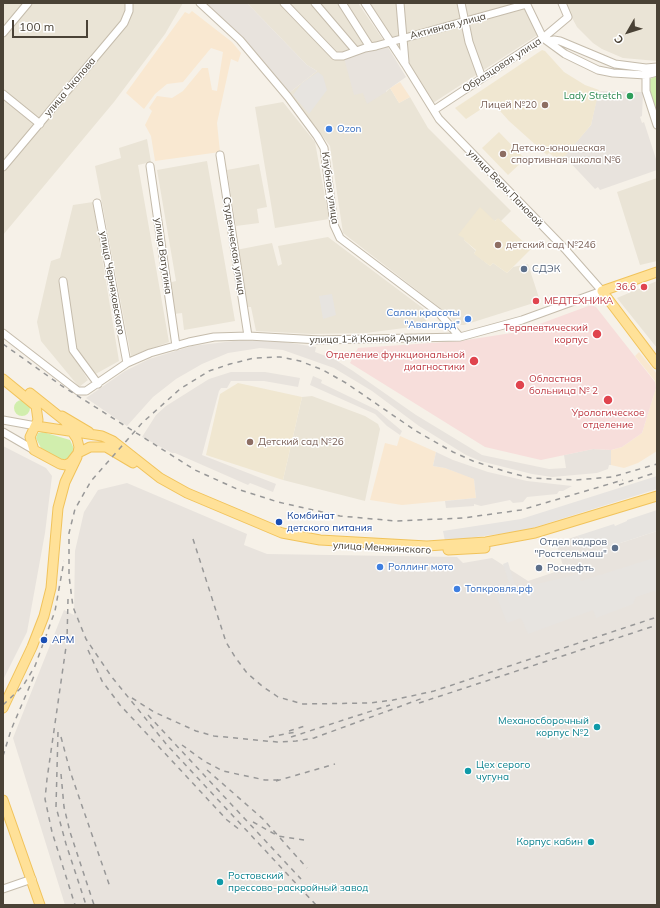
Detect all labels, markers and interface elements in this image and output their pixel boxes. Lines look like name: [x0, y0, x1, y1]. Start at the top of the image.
street label: Активная улица: [409, 10, 487, 42]
scale bar: [14, 12, 90, 38]
north arrow: [608, 12, 648, 52]
text: 100 m: [19, 19, 54, 34]
text: С: [611, 32, 626, 47]
street label: Образцовая улица: [460, 35, 544, 95]
street label: улица Чкалова: [42, 55, 98, 119]
place label: Lady Stretch: [564, 90, 622, 102]
marker: Lady Stretch: [625, 91, 635, 101]
place label: Лицей №20: [480, 99, 537, 111]
marker: Лицей №20: [540, 100, 550, 110]
place label: Ozon: [337, 123, 361, 135]
marker: Ozon: [324, 124, 334, 134]
place label: Детско-юношеская спортивная школа №6: [511, 142, 621, 166]
street label: улица Веры Пановой: [465, 147, 545, 229]
marker: Детско-юношеская спортивная школа №6: [498, 149, 508, 159]
street label: Клубная улица: [319, 151, 341, 225]
street label: Студенческая улица: [220, 196, 248, 296]
street label: улица Ватутина: [152, 217, 174, 295]
street label: улица Черняховского: [97, 230, 127, 336]
place label: детский сад №246: [506, 239, 596, 251]
marker: детский сад №246: [493, 240, 503, 250]
place label: СДЭК: [532, 263, 560, 275]
marker: СДЭК: [519, 264, 529, 274]
place label: 36,6: [616, 281, 636, 293]
marker: 36,6: [639, 282, 649, 292]
place label: МЕДТЕХНИКА: [544, 295, 613, 307]
marker: МЕДТЕХНИКА: [531, 296, 541, 306]
place label: Салон красоты "Авангард": [386, 307, 460, 330]
marker: Салон красоты "Авангард": [463, 314, 473, 324]
place label: Терапевтический корпус: [504, 322, 588, 346]
marker: Терапевтический корпус: [591, 328, 603, 340]
street label: улица 1-й Конной Армии: [309, 332, 431, 346]
place label: Отделение функциональной диагностики: [326, 349, 465, 372]
marker: Отделение функциональной диагностики: [468, 355, 480, 367]
place label: Областная больница № 2: [529, 373, 598, 396]
marker: Областная больница № 2: [514, 379, 526, 391]
marker: Урологическое отделение: [602, 394, 614, 406]
place label: Урологическое отделение: [572, 407, 644, 430]
place label: Детский сад №26: [258, 436, 344, 448]
marker: Детский сад №26: [245, 437, 255, 447]
place label: Комбинат детского питания: [287, 510, 372, 534]
marker: Комбинат детского питания: [274, 517, 284, 527]
place label: Отдел кадров "Ростсельмаш": [534, 536, 607, 560]
street label: улица Менжинского: [333, 539, 431, 557]
marker: Отдел кадров "Ростсельмаш": [610, 543, 620, 553]
place label: Роллинг мото: [388, 561, 454, 573]
marker: Роллинг мото: [375, 562, 385, 572]
place label: Роснефть: [547, 562, 594, 574]
marker: Роснефть: [534, 563, 544, 573]
place label: Топкровля.рф: [465, 583, 533, 595]
marker: Топкровля.рф: [452, 584, 462, 594]
place label: АРМ: [52, 634, 74, 646]
marker: АРМ: [39, 635, 49, 645]
place label: Механосборочный корпус №2: [498, 715, 589, 738]
marker: Механосборочный корпус №2: [592, 722, 602, 732]
place label: Цех серого чугуна: [476, 759, 530, 782]
marker: Цех серого чугуна: [463, 766, 473, 776]
place label: Корпус кабин: [516, 836, 583, 848]
marker: Корпус кабин: [586, 837, 596, 847]
place label: Ростовский прессово-раскройный завод: [228, 870, 368, 894]
marker: Ростовский прессово-раскройный завод: [215, 877, 225, 887]

